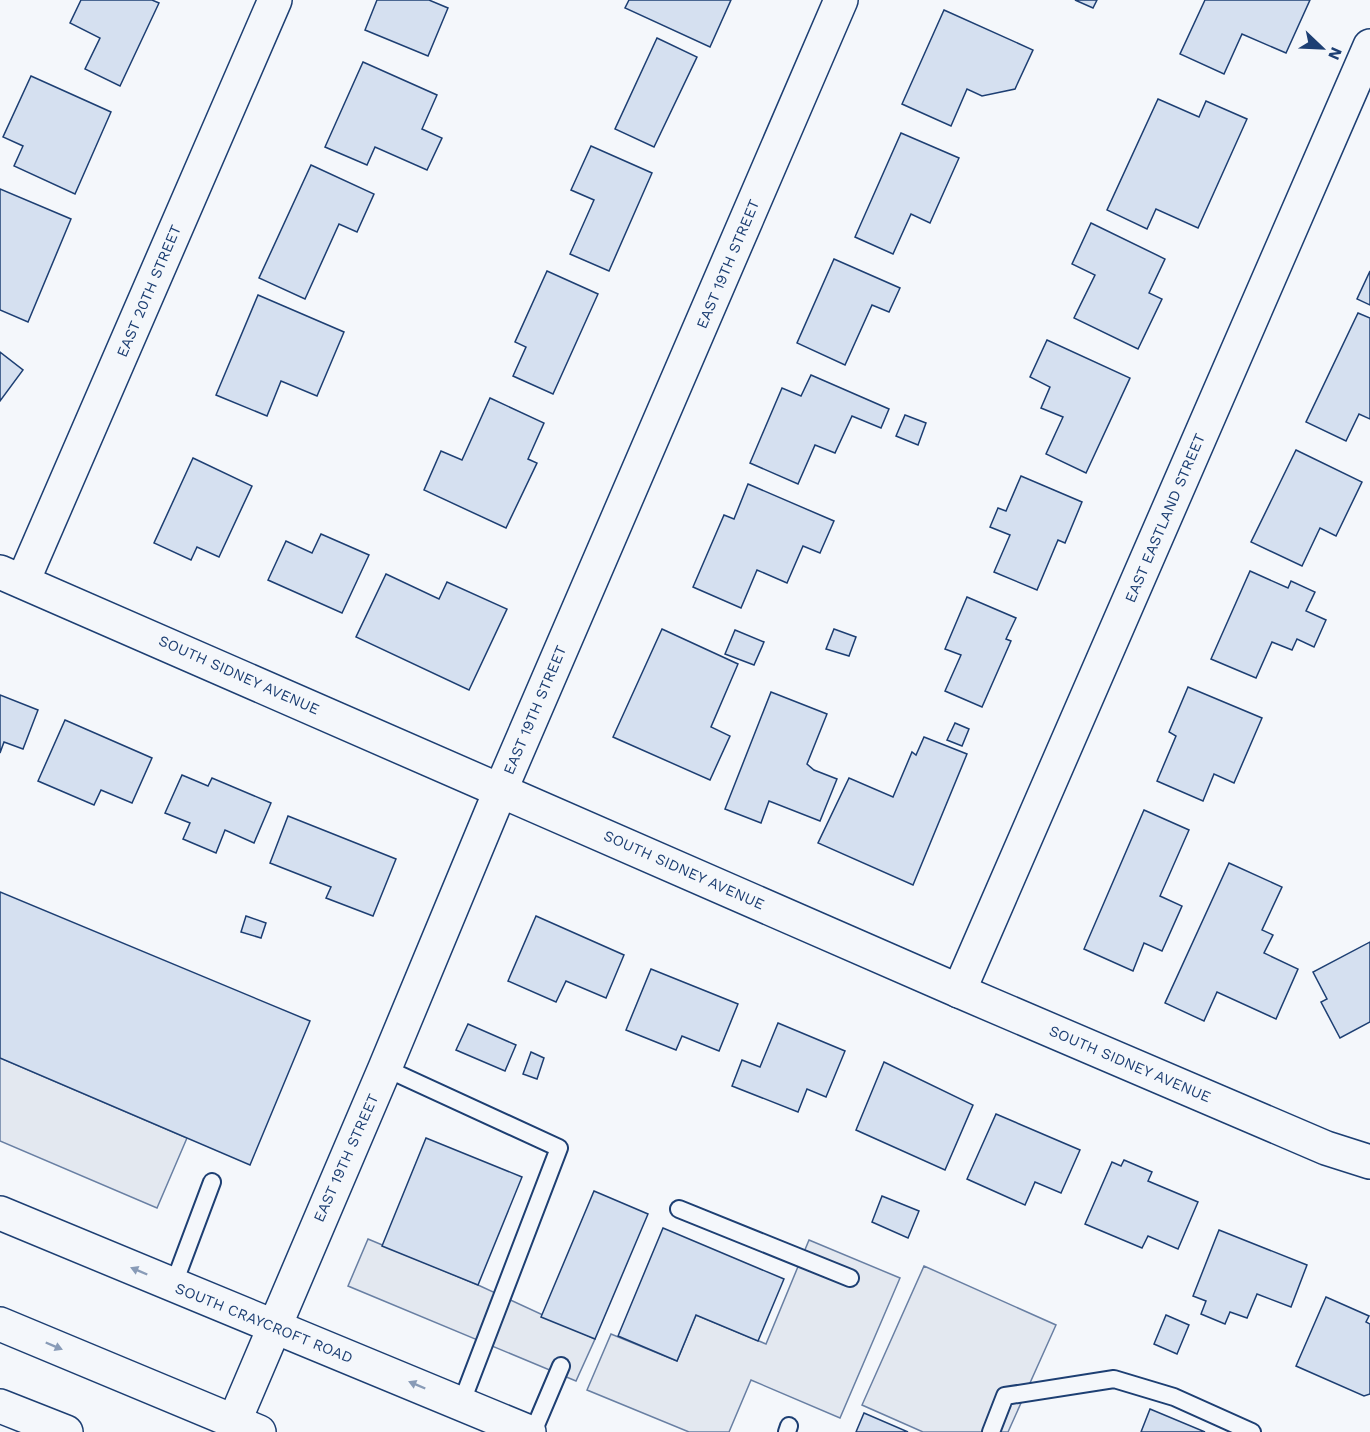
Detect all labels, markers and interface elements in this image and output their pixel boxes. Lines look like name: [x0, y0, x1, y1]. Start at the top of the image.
north arrow: [1292, 18, 1352, 78]
text: N: [1324, 44, 1346, 63]
street label: EAST 19TH STREET: [693, 197, 763, 331]
street label: EAST 20TH STREET: [113, 222, 185, 360]
street label: EAST EASTLAND STREET: [1121, 431, 1209, 605]
street label: SOUTH SIDNEY AVENUE: [156, 631, 322, 719]
street label: EAST 19TH STREET: [500, 643, 570, 777]
street label: SOUTH SIDNEY AVENUE: [601, 826, 767, 914]
street label: SOUTH SIDNEY AVENUE: [1046, 1022, 1214, 1106]
street label: EAST 19TH STREET: [310, 1091, 382, 1225]
one-way arrow: [130, 1266, 148, 1275]
street label: SOUTH CRAYCROFT ROAD: [173, 1279, 355, 1367]
one-way arrow: [45, 1342, 63, 1351]
one-way arrow: [407, 1380, 425, 1390]

